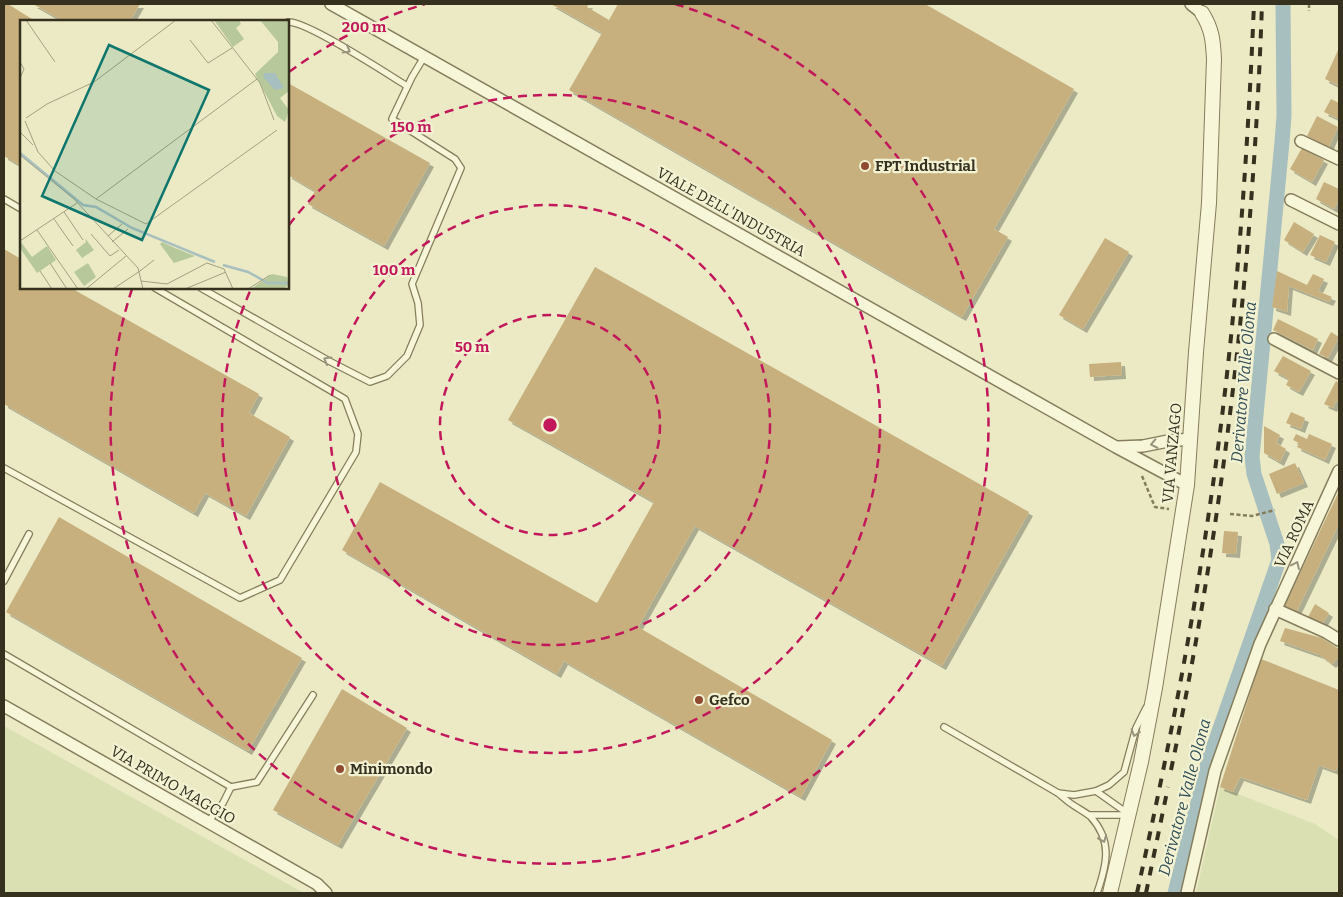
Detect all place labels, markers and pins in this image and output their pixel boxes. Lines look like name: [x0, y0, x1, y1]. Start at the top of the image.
place label: FPT Industrial: [875, 157, 976, 175]
marker: FPT Industrial: [859, 160, 871, 172]
centre of rings: [541, 416, 559, 434]
place label: Gefco: [709, 691, 750, 709]
marker: Gefco: [693, 694, 705, 706]
place label: Minimondo: [350, 760, 433, 778]
marker: Minimondo: [334, 763, 346, 775]

